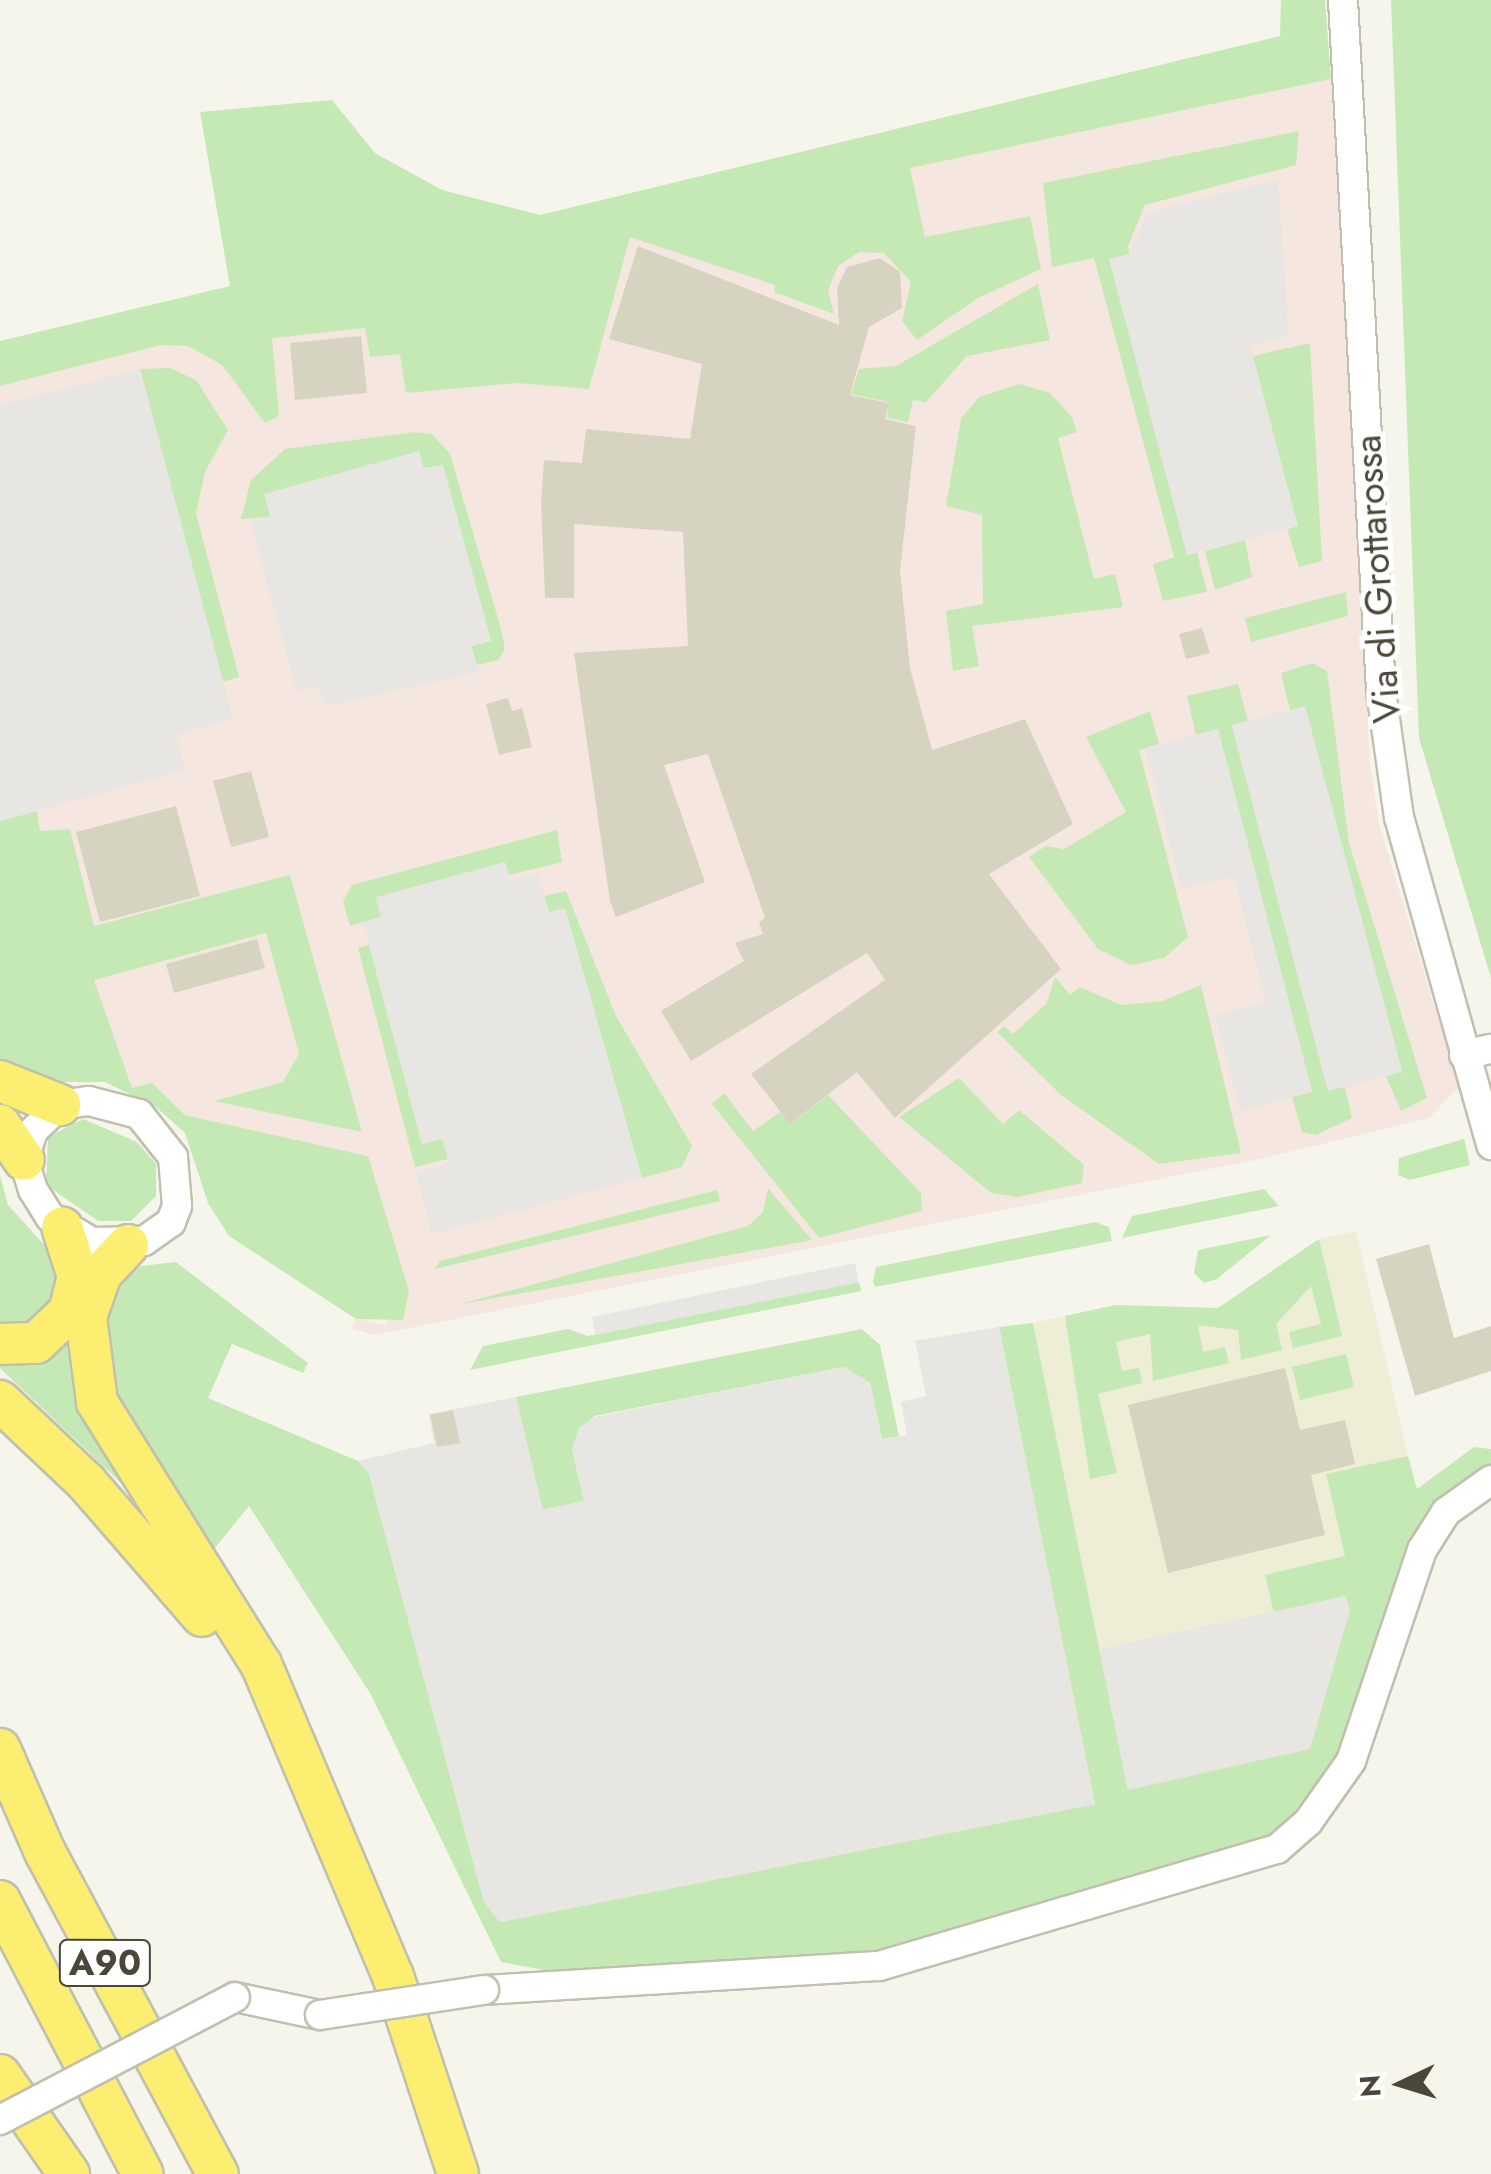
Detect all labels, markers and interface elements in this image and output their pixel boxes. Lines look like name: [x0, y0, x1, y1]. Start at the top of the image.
street label: Via di Grottarossa: [1344, 433, 1410, 725]
road number: A90: [58, 1933, 152, 1993]
north arrow: [1351, 2034, 1451, 2134]
text: N: [1349, 2074, 1392, 2099]

